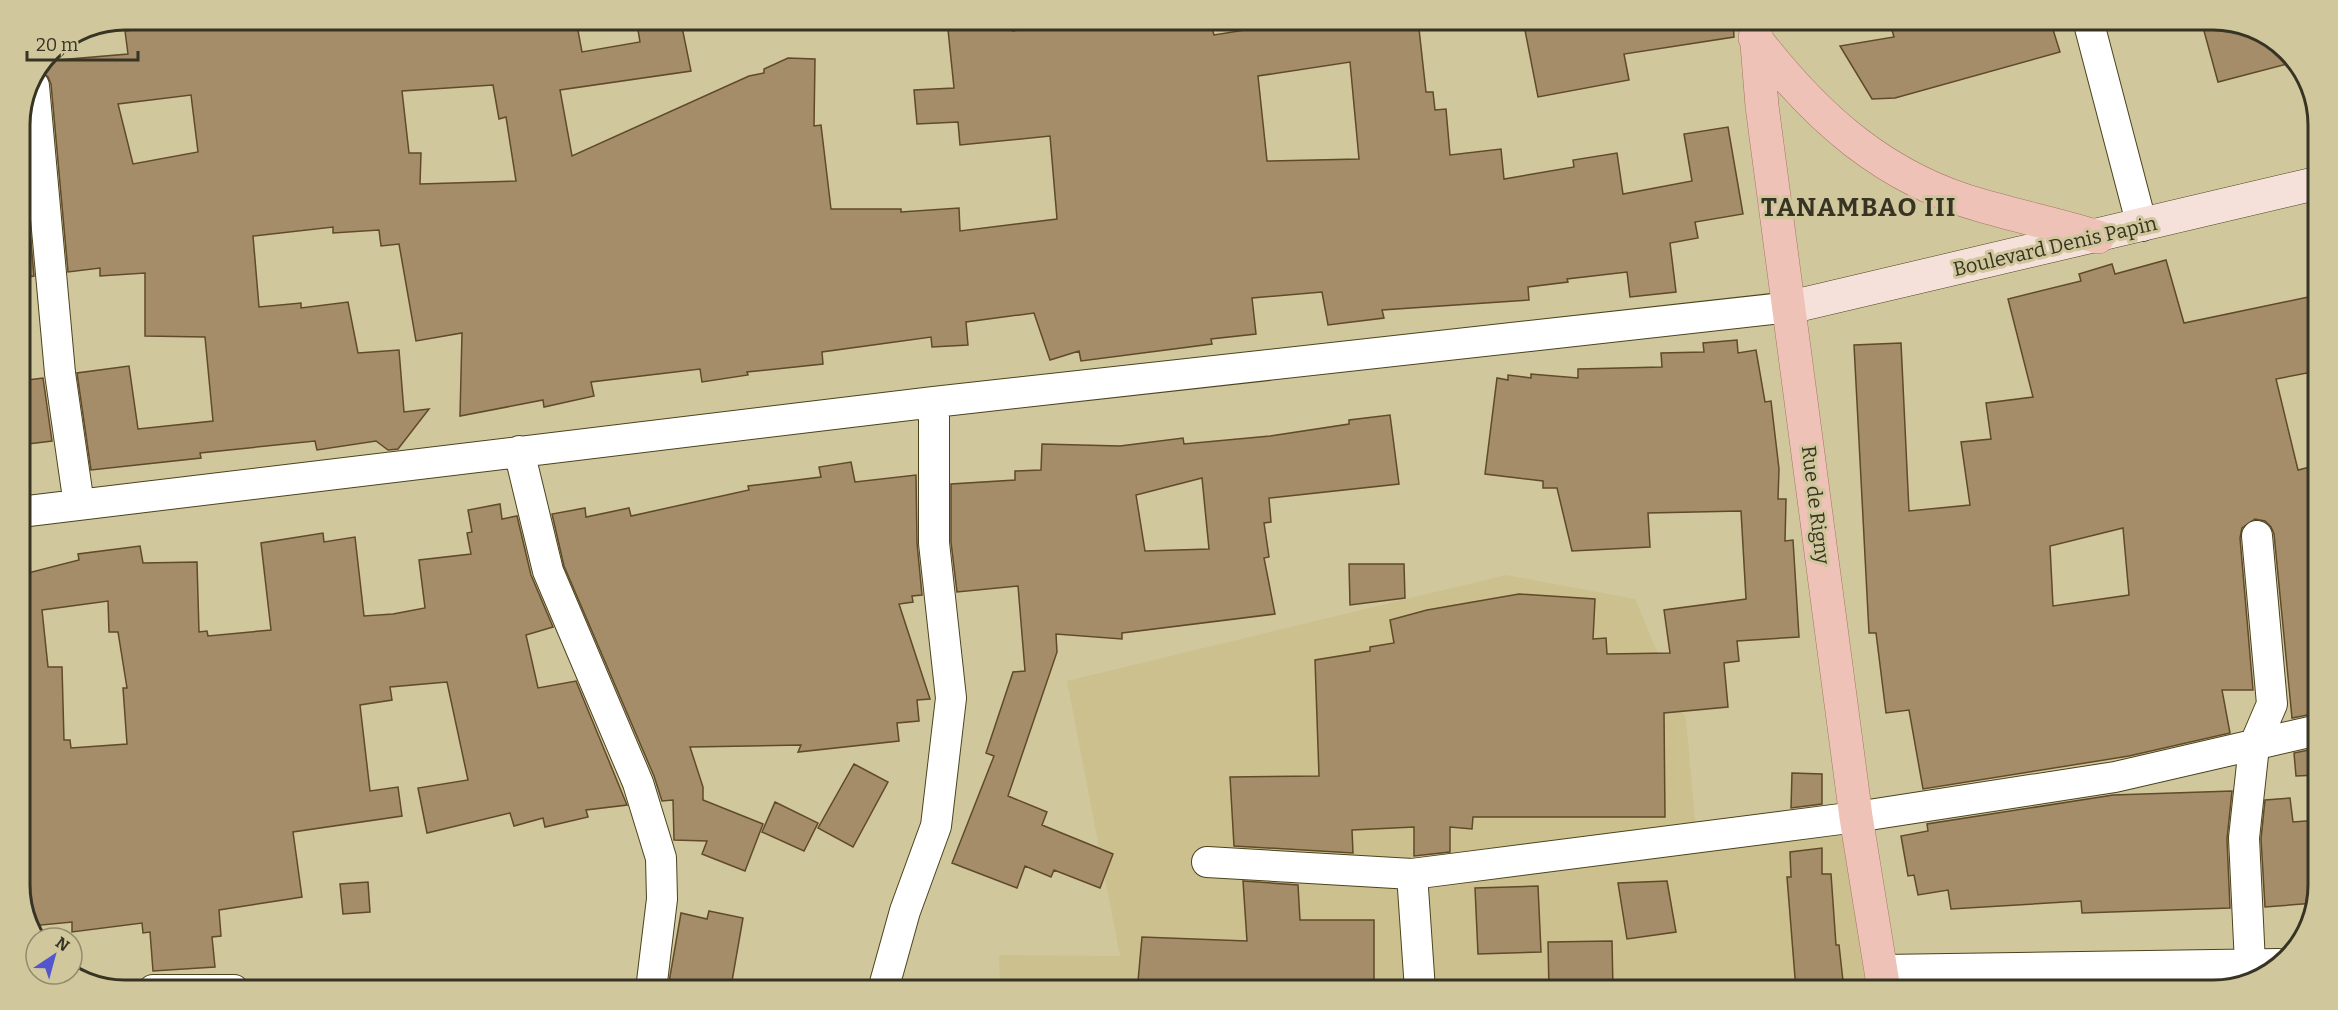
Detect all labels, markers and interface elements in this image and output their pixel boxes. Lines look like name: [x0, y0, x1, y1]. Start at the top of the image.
scale bar: [27, 24, 138, 62]
text: 20 m: [36, 34, 78, 56]
district label: TANAMBAO III: [1761, 192, 1957, 223]
street label: Boulevard Denis Papin: [1951, 211, 2160, 281]
street label: Rue de Rigny: [1797, 444, 1835, 566]
north arrow: [24, 926, 84, 986]
text: N: [52, 933, 73, 956]

